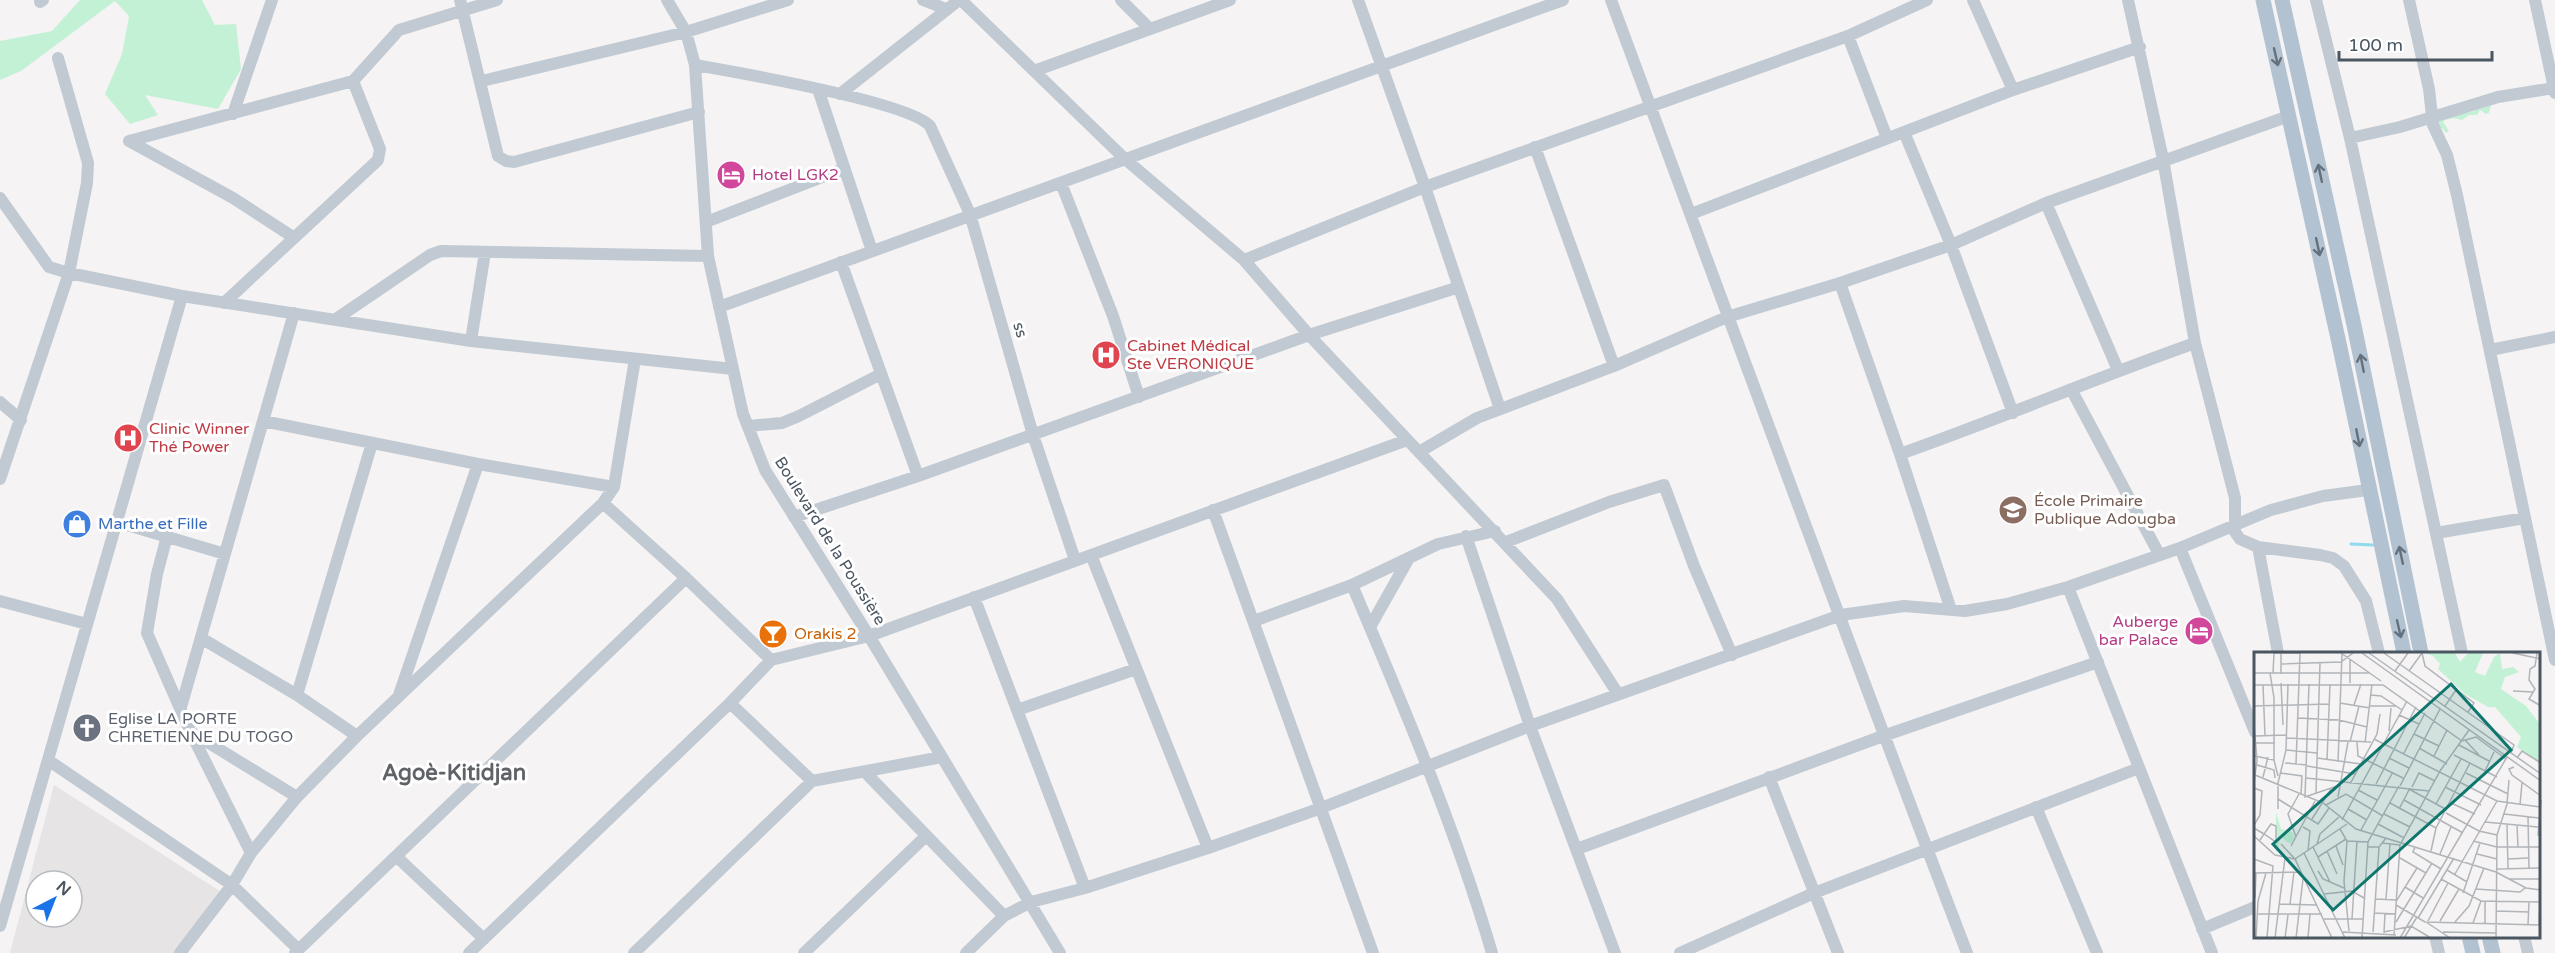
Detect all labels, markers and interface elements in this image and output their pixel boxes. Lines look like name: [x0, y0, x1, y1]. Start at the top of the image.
scale bar: [2339, 24, 2492, 62]
text: 100 m: [2348, 34, 2403, 56]
one-way arrow: [2271, 47, 2282, 66]
hotel icon: Hotel LGK2: [715, 159, 747, 191]
one-way arrow: [2314, 164, 2326, 183]
place label: Hotel LGK2: [752, 165, 839, 185]
one-way arrow: [2313, 238, 2325, 257]
street label: ss: [1008, 320, 1032, 340]
place label: Cabinet Médical Ste VERONIQUE: [1127, 336, 1254, 374]
hospital icon: Cabinet Médical Ste VERONIQUE: [1090, 339, 1122, 371]
one-way arrow: [2356, 354, 2367, 374]
place label: Clinic Winner Thé Power: [149, 419, 250, 457]
hospital icon: Clinic Winner Thé Power: [112, 422, 144, 454]
one-way arrow: [2353, 428, 2364, 448]
street label: Boulevard de la Poussière: [770, 453, 890, 629]
place label: École Primaire Publique Adougba: [2034, 491, 2176, 529]
school or university icon: École Primaire Publique Adougba: [1997, 494, 2029, 526]
shop icon: Marthe et Fille: [61, 508, 93, 540]
place label: Marthe et Fille: [98, 514, 208, 534]
one-way arrow: [2394, 545, 2406, 564]
place label: Auberge bar Palace: [2099, 612, 2178, 650]
hotel icon: Auberge bar Palace: [2183, 615, 2215, 647]
bar icon: Orakis 2: [757, 618, 789, 650]
one-way arrow: [2393, 619, 2405, 638]
place label: Orakis 2: [794, 624, 857, 644]
inset map: [2254, 652, 2540, 938]
place label: Eglise LA PORTE CHRETIENNE DU TOGO: [108, 709, 293, 747]
church icon: Eglise LA PORTE CHRETIENNE DU TOGO: [71, 712, 103, 744]
district label: Agoè-Kitidjan: [382, 760, 526, 786]
north arrow: [24, 869, 84, 929]
text: N: [52, 877, 75, 900]

